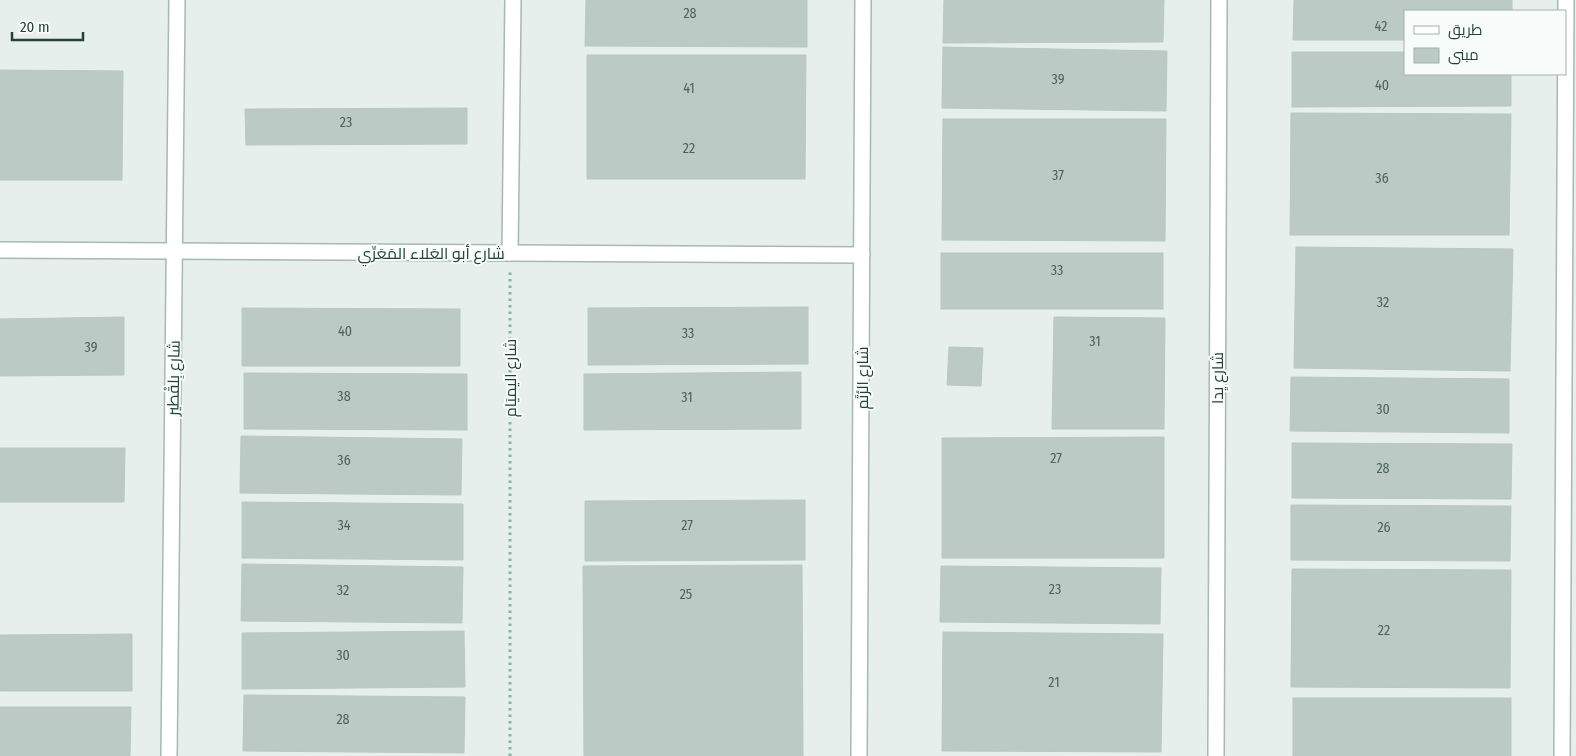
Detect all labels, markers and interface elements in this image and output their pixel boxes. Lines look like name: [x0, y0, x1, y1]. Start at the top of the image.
house number: 28: [683, 5, 697, 22]
scale bar: [12, 10, 84, 42]
legend: [1404, 10, 1566, 75]
text: 20 m: [20, 18, 50, 36]
house number: 42: [1375, 18, 1387, 35]
text: طريق: [1448, 21, 1482, 40]
text: مبنى: [1448, 46, 1479, 65]
house number: 39: [1052, 71, 1065, 88]
house number: 40: [1375, 77, 1389, 94]
house number: 41: [683, 80, 695, 97]
house number: 23: [340, 114, 352, 131]
house number: 22: [683, 140, 695, 157]
house number: 37: [1052, 167, 1064, 184]
house number: 36: [1375, 170, 1389, 187]
street label: شارع أبو العَلاء المَعَرِّي: [357, 244, 505, 267]
house number: 33: [1051, 262, 1063, 279]
house number: 32: [1377, 294, 1389, 311]
house number: 40: [338, 323, 352, 340]
house number: 33: [682, 325, 694, 342]
house number: 31: [1089, 333, 1101, 350]
house number: 39: [85, 339, 98, 356]
street label: شارع اليميَام: [501, 339, 522, 417]
street label: شارع بِلقْطير: [163, 340, 186, 417]
street label: شارع الرُتَم: [853, 346, 874, 410]
street label: شارع يِدا: [1208, 352, 1229, 404]
house number: 38: [337, 388, 351, 405]
house number: 31: [681, 389, 693, 406]
house number: 30: [1376, 401, 1390, 418]
house number: 27: [1050, 450, 1062, 467]
house number: 36: [337, 452, 351, 469]
house number: 28: [1376, 460, 1390, 477]
house number: 34: [337, 517, 351, 534]
house number: 27: [681, 517, 693, 534]
house number: 26: [1377, 519, 1391, 536]
house number: 23: [1049, 581, 1061, 598]
house number: 32: [337, 582, 349, 599]
house number: 25: [680, 586, 692, 603]
house number: 22: [1378, 622, 1390, 639]
house number: 30: [336, 647, 350, 664]
house number: 21: [1048, 674, 1060, 691]
house number: 28: [336, 711, 350, 728]

